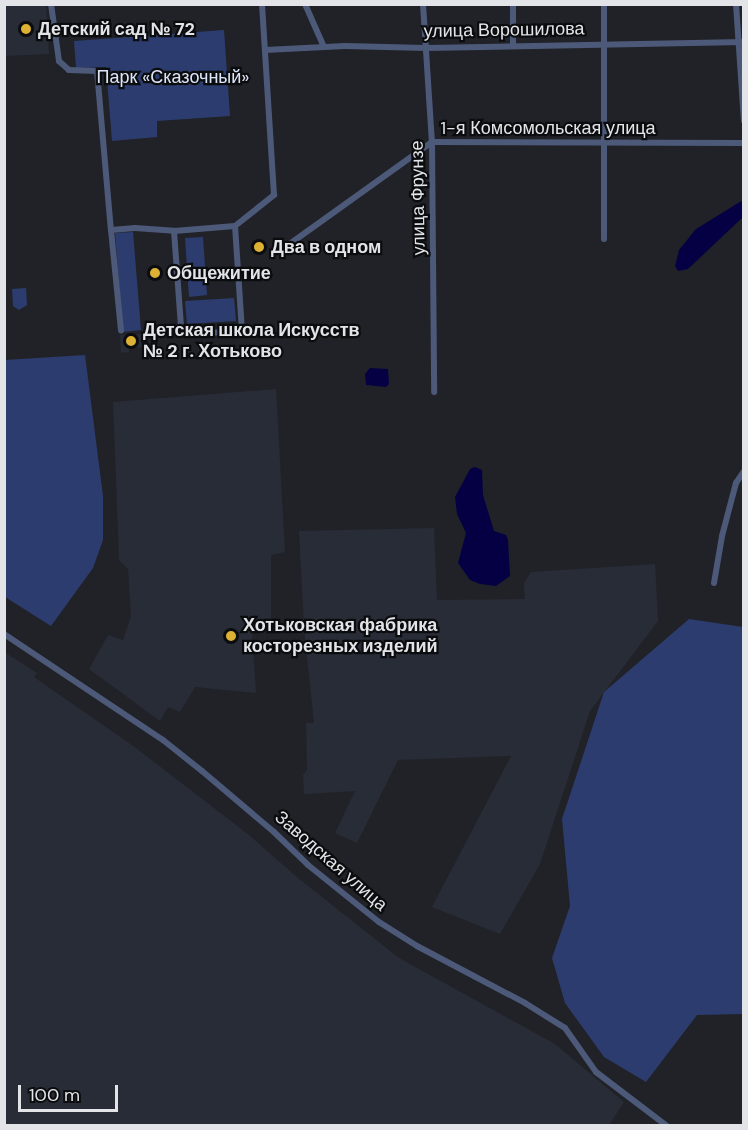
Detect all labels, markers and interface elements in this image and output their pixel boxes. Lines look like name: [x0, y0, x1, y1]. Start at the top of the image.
place label: Детский сад № 72: [38, 18, 195, 40]
street label: улица Ворошилова: [423, 18, 585, 42]
marker: Детский сад № 72: [19, 22, 33, 36]
park label: Парк «Сказочный»: [97, 66, 249, 88]
street label: 1-я Комсомольская улица: [440, 117, 656, 139]
street label: улица Фрунзе: [406, 140, 430, 256]
place label: Два в одном: [271, 236, 381, 258]
marker: Два в одном: [252, 240, 266, 254]
place label: Общежитие: [167, 262, 271, 284]
marker: Общежитие: [148, 266, 162, 280]
place label: Детская школа Искусств № 2 г. Хотьково: [143, 320, 360, 362]
marker: Детская школа Искусств № 2 г. Хотьково: [124, 334, 138, 348]
place label: Хотьковская фабрика косторезных изделий: [243, 615, 438, 658]
marker: Хотьковская фабрика косторезных изделий: [224, 629, 238, 643]
street label: Заводская улица: [270, 806, 392, 916]
scale bar: [21, 1073, 122, 1111]
text: 100 m: [29, 1083, 80, 1107]

